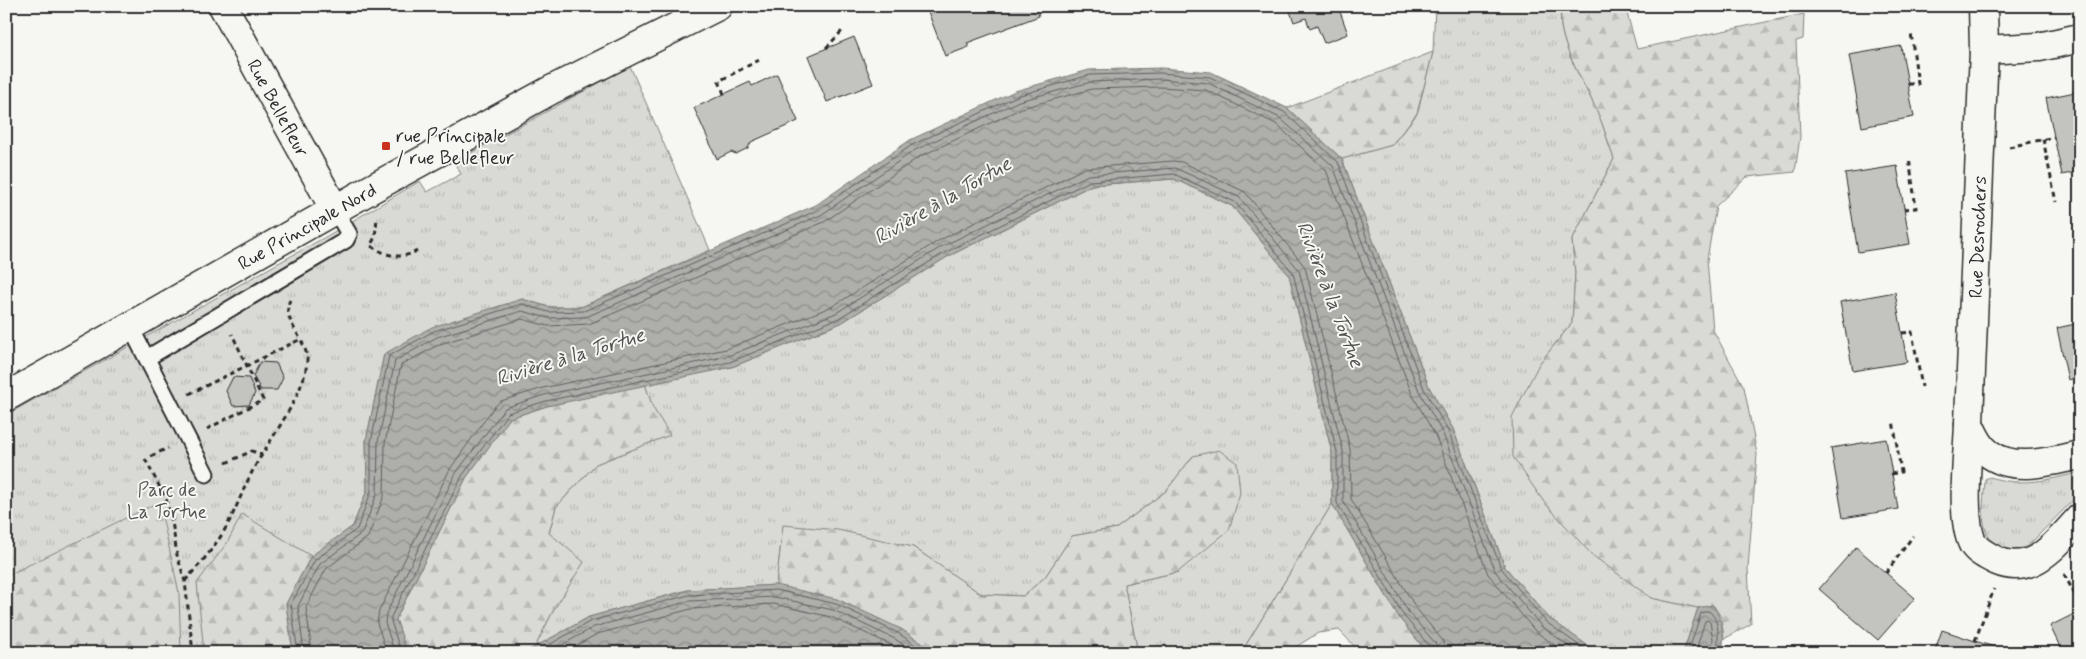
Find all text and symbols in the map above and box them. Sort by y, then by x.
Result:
street label: Rue Bellefleur [241,55,314,162]
place label: rue Principale / rue Bellefleur [396,124,514,171]
marker: rue Principale / rue Bellefleur [380,140,392,152]
water label: Rivière à la Tortue [869,150,1017,252]
street label: Rue Desrochers [1964,175,1993,299]
street label: Rue Principale Nord [234,178,381,276]
water label: Rivière à la Tortue [1289,218,1370,372]
water label: Rivière à la Tortue [493,322,649,393]
park label: Parc de La Tortue [127,478,207,525]

